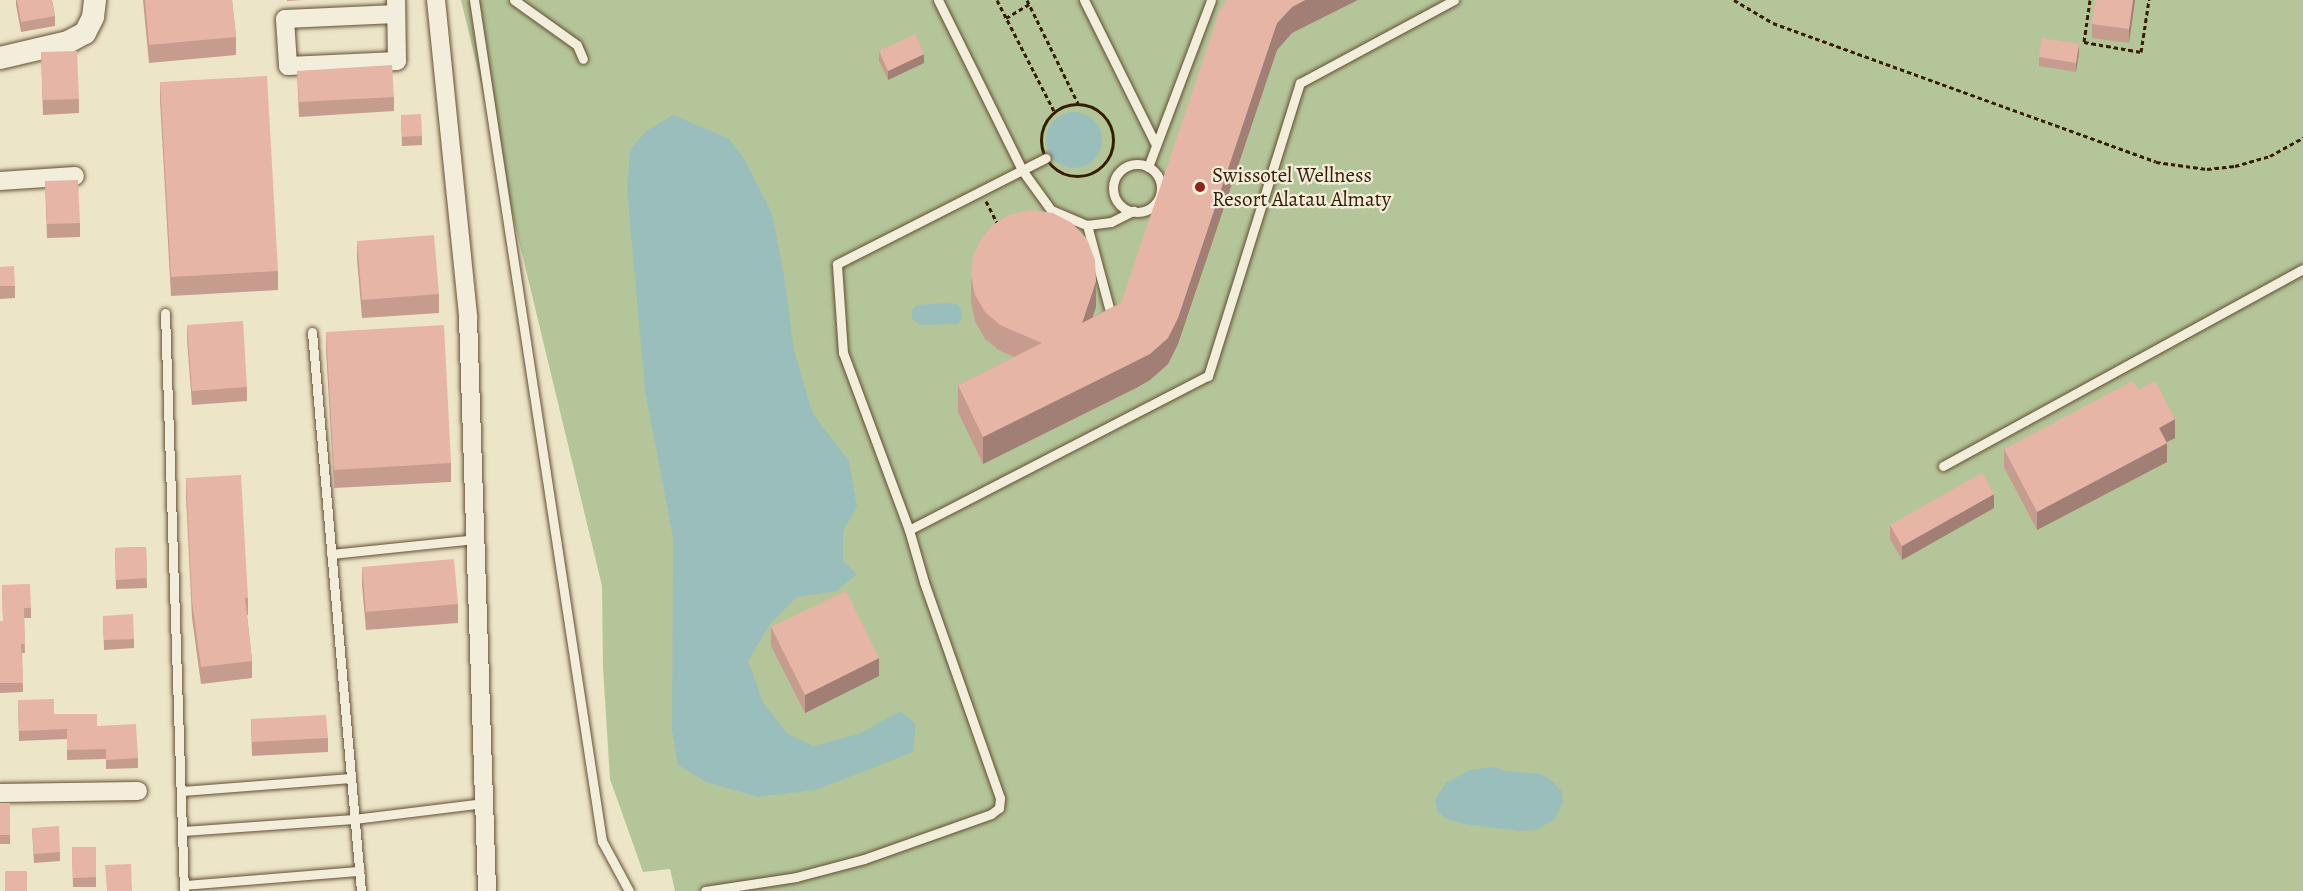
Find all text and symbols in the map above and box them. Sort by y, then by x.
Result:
place label: Swissotel Wellness Resort Alatau Almaty [1212,162,1391,212]
marker: Swissotel Wellness Resort Alatau Almaty [1193,180,1207,194]

